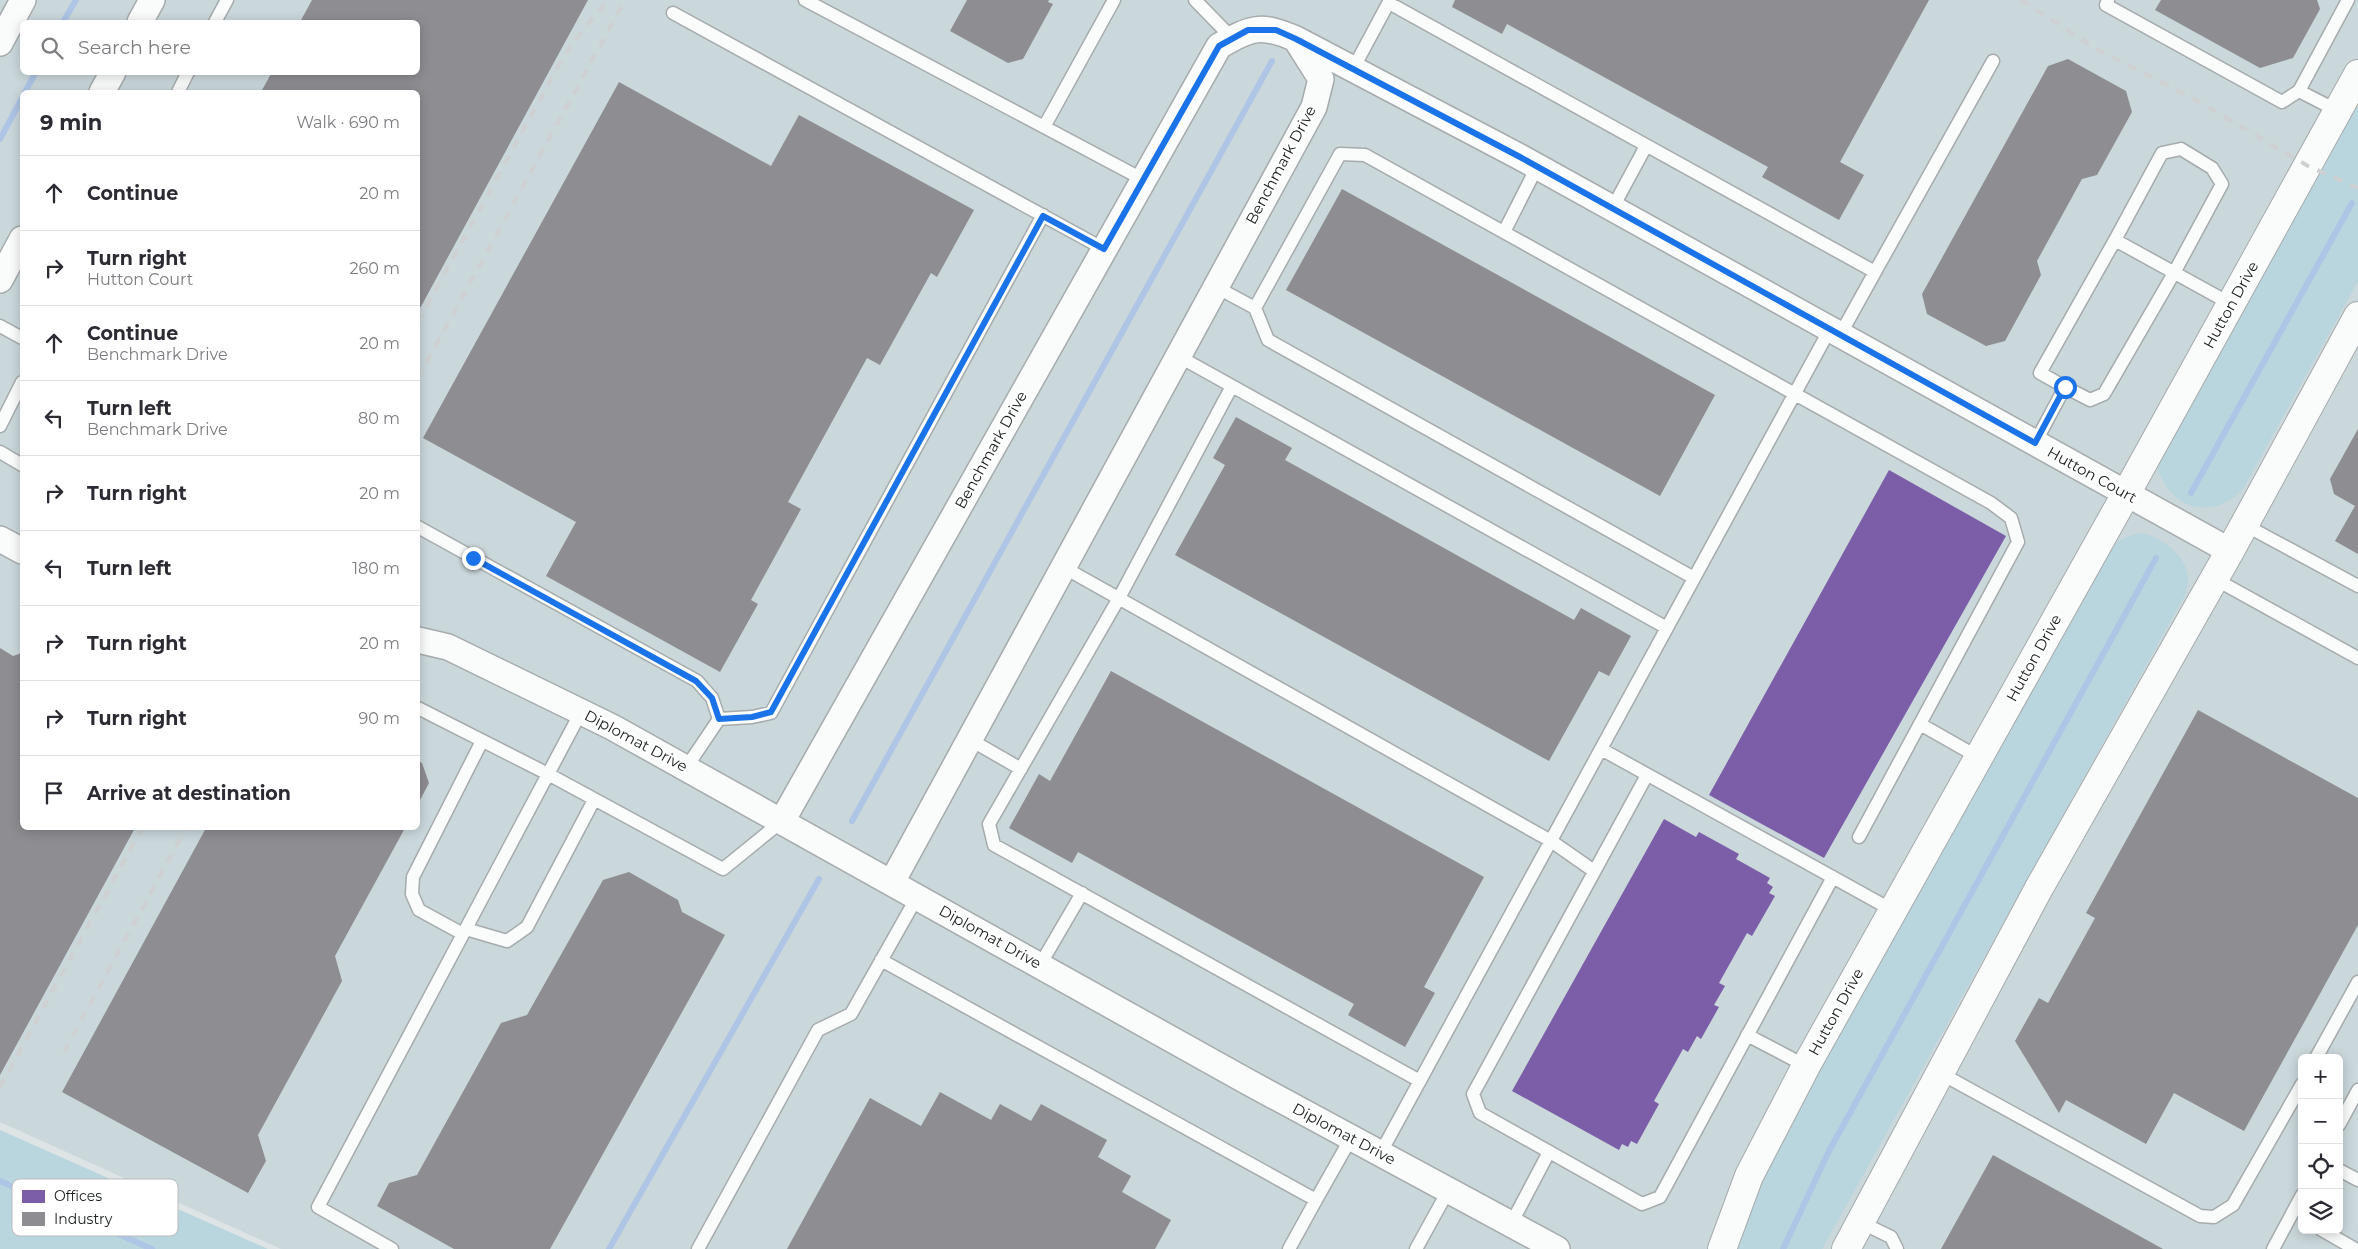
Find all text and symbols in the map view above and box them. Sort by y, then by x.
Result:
search box [20,20,420,75]
icon: search [38,34,66,62]
text: Search here [78,36,191,59]
street label: Benchmark Drive [1241,102,1320,227]
text: 9 min [40,110,102,135]
text: Walk · 690 m [296,113,400,132]
icon: ahead [40,179,68,207]
text: Continue [87,182,178,205]
text: 20 m [359,184,400,203]
text: Turn right [87,247,187,270]
icon: right [40,254,68,282]
street label: Hutton Drive [2199,258,2262,352]
text: 260 m [349,259,400,278]
text: Hutton Court [87,270,193,289]
text: Continue [87,322,178,345]
icon: ahead [40,329,68,357]
text: 20 m [359,334,400,353]
text: Benchmark Drive [87,345,228,364]
route start [2054,376,2077,399]
street label: Benchmark Drive [950,387,1031,512]
text: Turn left [87,397,172,420]
icon: left [40,404,68,432]
text: 80 m [358,409,400,428]
text: Benchmark Drive [87,420,228,439]
street label: Hutton Court [2044,442,2140,507]
icon: right [40,479,68,507]
text: Turn right [87,482,187,505]
text: 20 m [359,484,400,503]
route end [462,547,485,570]
icon: left [40,554,68,582]
text: Turn left [87,557,172,580]
text: 180 m [352,559,400,578]
street label: Hutton Drive [2002,611,2065,705]
icon: right [40,629,68,657]
text: Turn right [87,632,187,655]
text: 20 m [359,634,400,653]
icon: right [40,704,68,732]
street label: Diplomat Drive [581,705,691,776]
text: Turn right [87,707,187,730]
text: 90 m [358,709,400,728]
icon: arrive [40,779,68,807]
text: Arrive at destination [87,782,291,805]
street label: Diplomat Drive [936,901,1045,973]
street label: Hutton Drive [1804,965,1867,1059]
map controls [2298,1054,2343,1234]
button: + [2298,1054,2343,1099]
street label: Diplomat Drive [1289,1098,1399,1169]
button: − [2298,1099,2343,1144]
button: locate [2298,1144,2343,1189]
legend [12,1179,178,1236]
text: Offices [54,1187,102,1205]
button: layers [2298,1189,2343,1234]
text: Industry [54,1210,113,1228]

